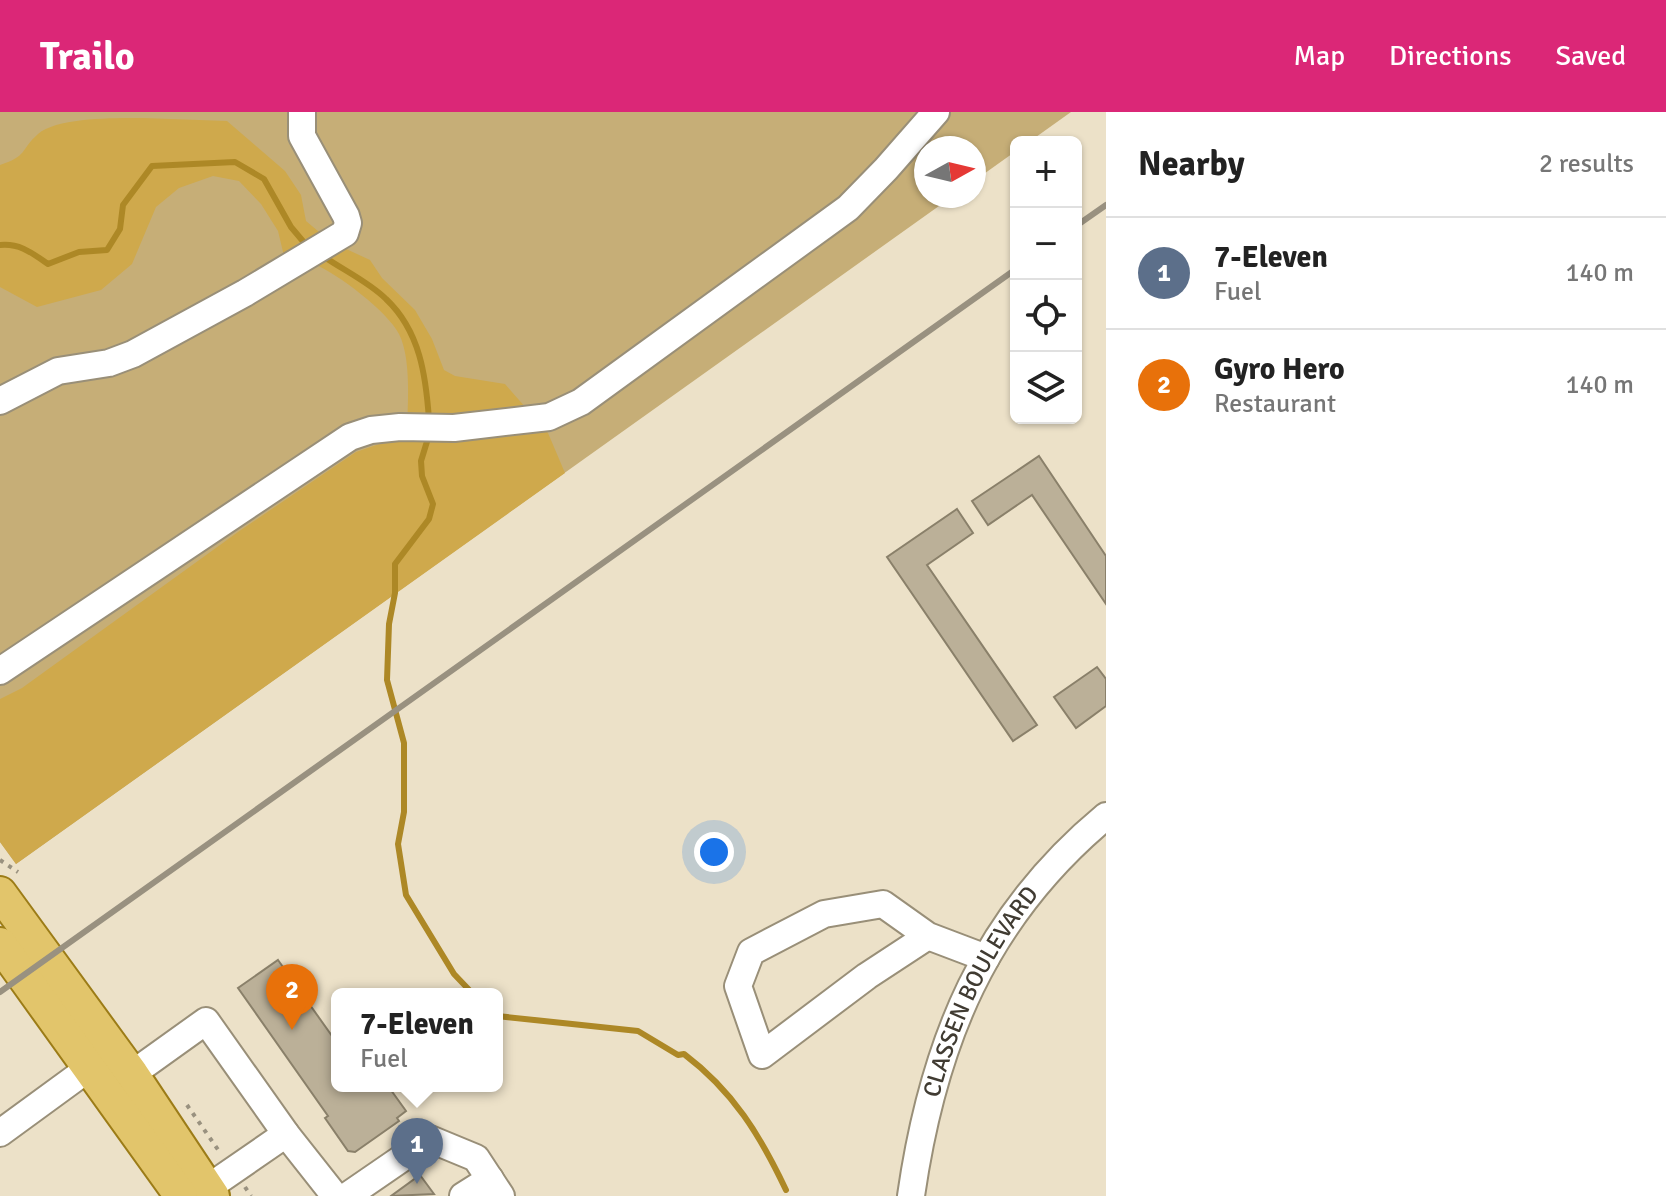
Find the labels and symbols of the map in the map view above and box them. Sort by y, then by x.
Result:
north arrow [914,136,986,208]
your location [694,832,734,872]
street label: CLASSEN BOULEVARD [916,880,1045,1100]
pin: 2 [266,964,318,1030]
pin: 1 [391,1118,443,1184]

